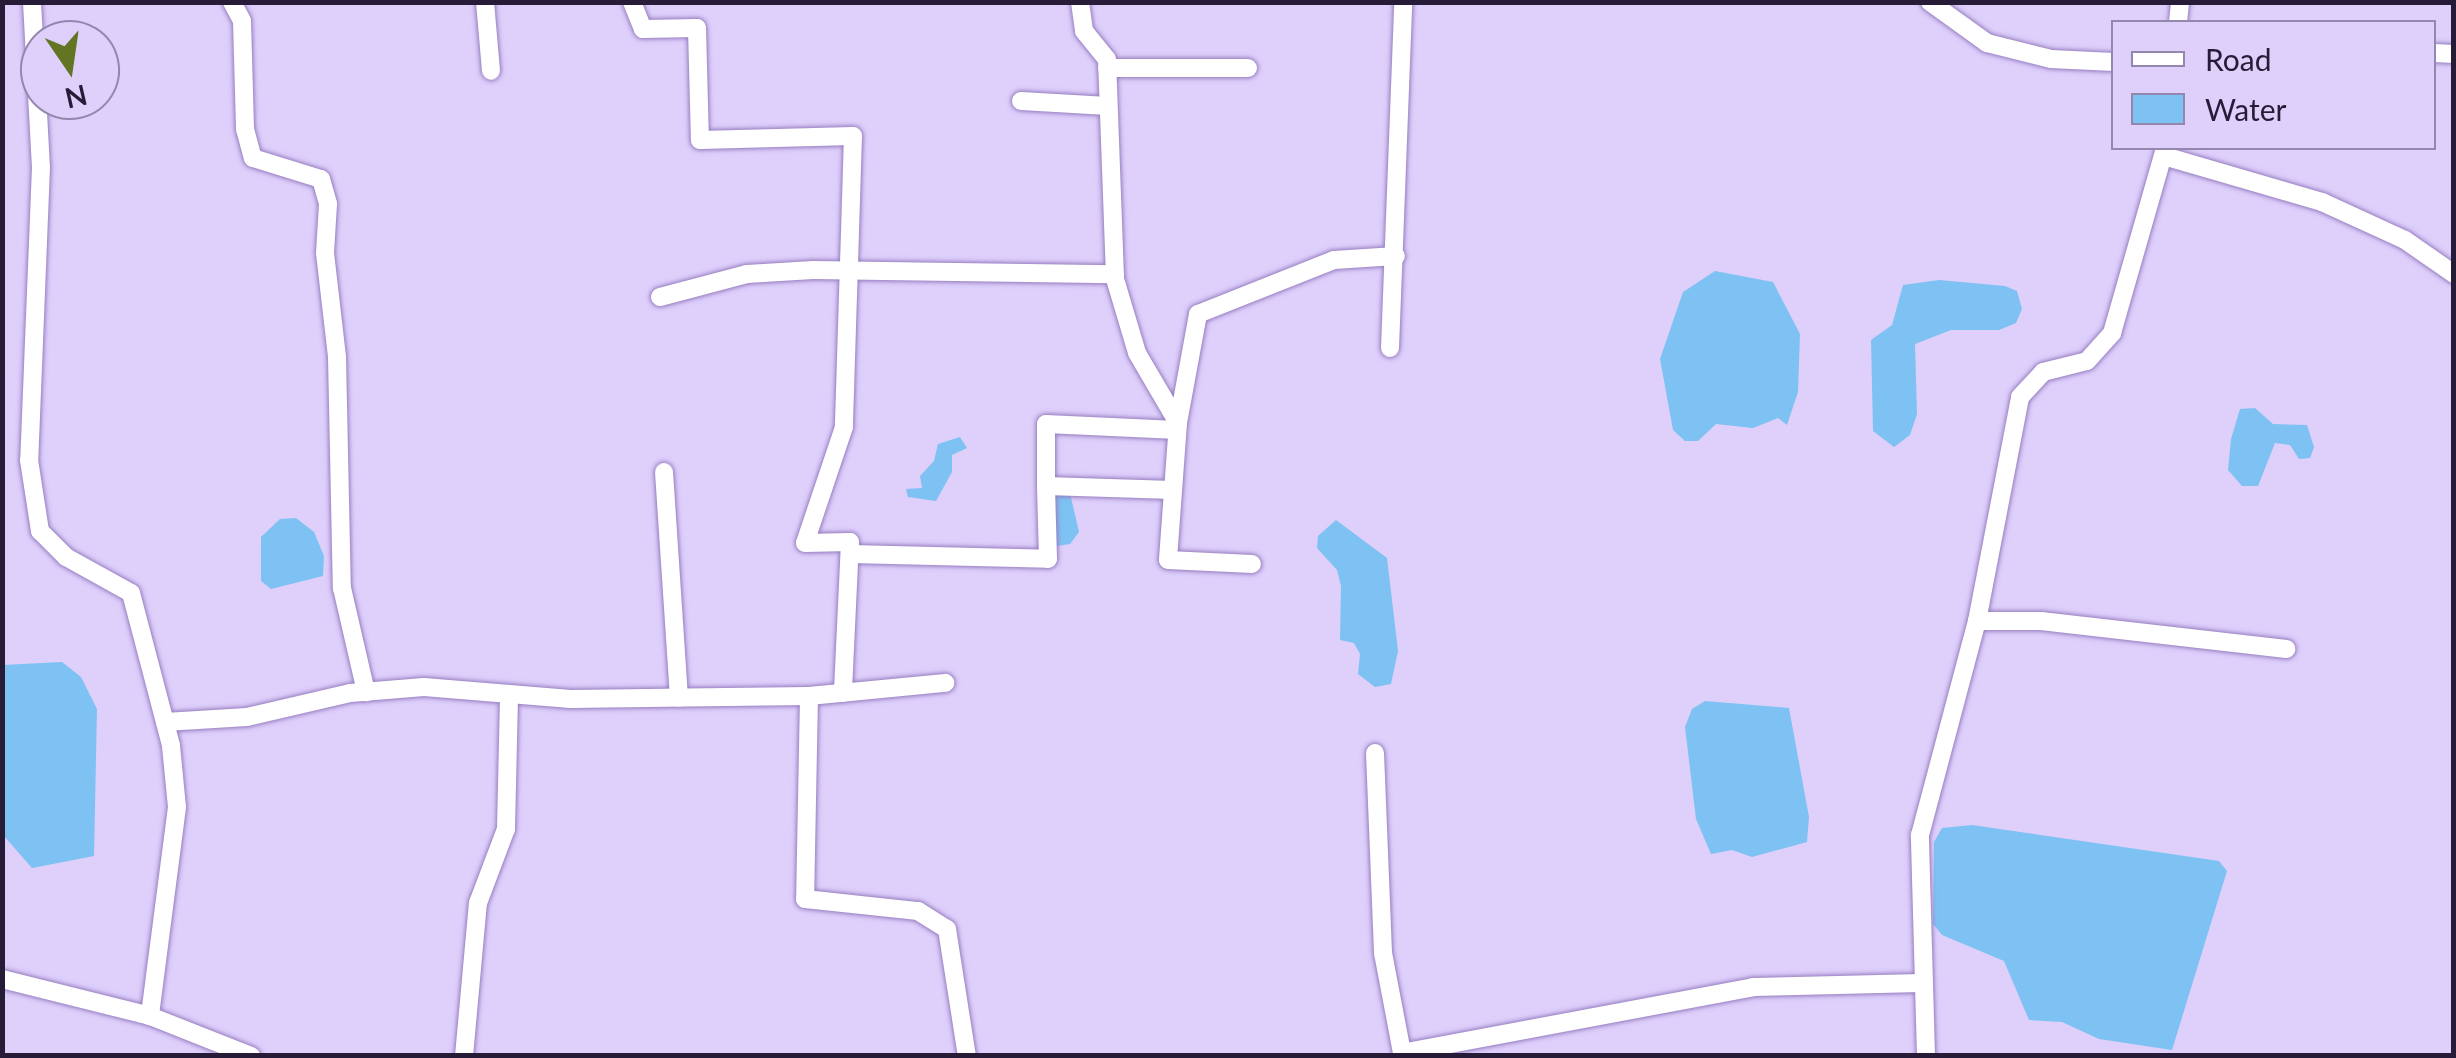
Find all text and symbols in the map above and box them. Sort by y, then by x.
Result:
north arrow [20,20,120,120]
legend [2111,20,2436,150]
text: Road [2205,41,2272,77]
text: N [62,78,91,116]
text: Water [2205,91,2287,127]

